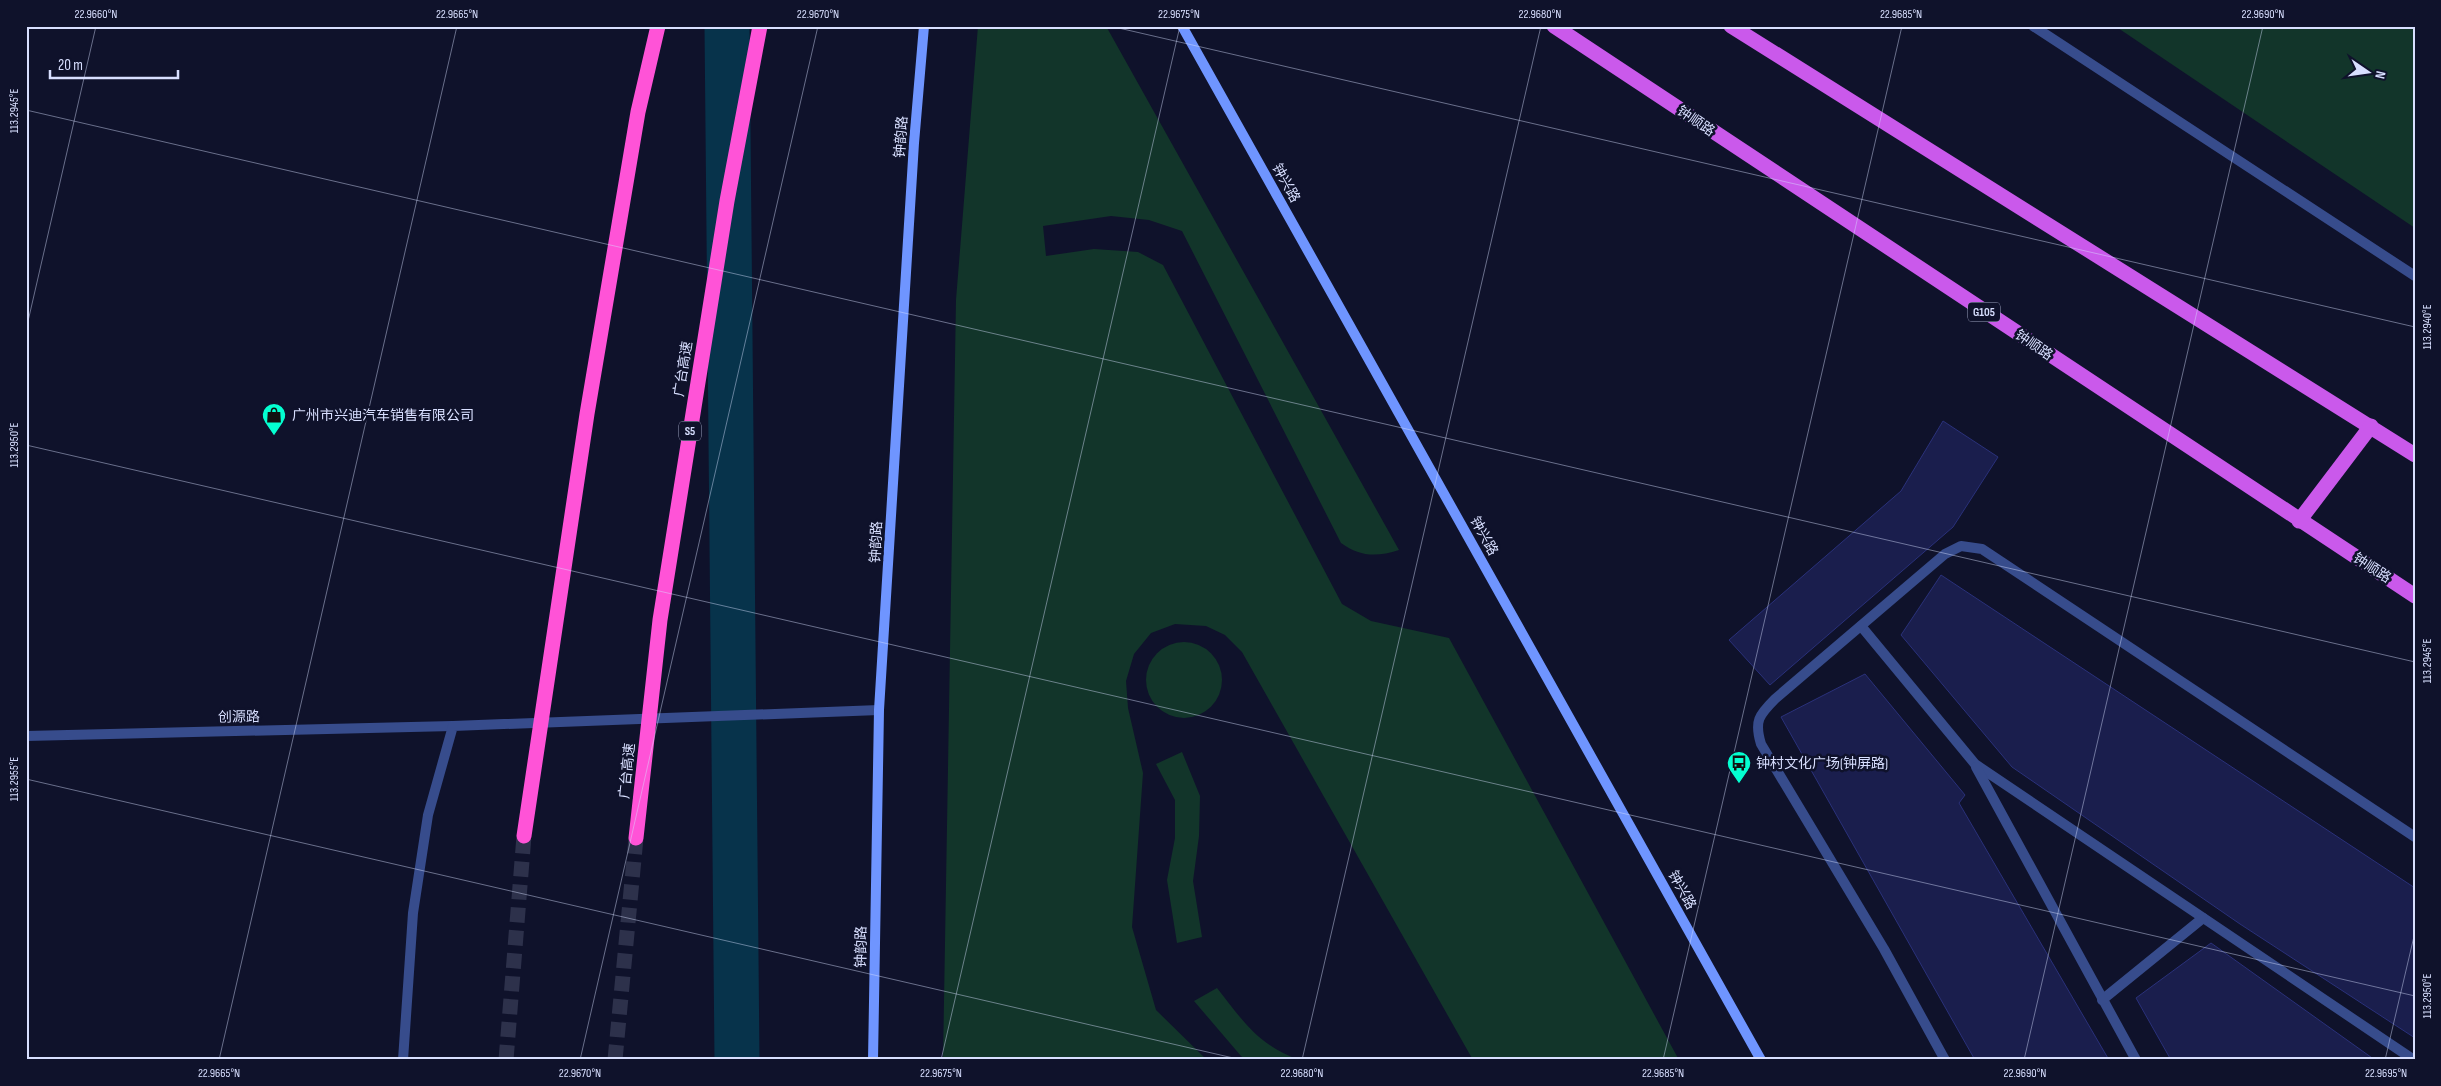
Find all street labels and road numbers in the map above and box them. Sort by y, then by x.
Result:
street label: 钟顺路 [1674,102,1718,140]
street label: 钟韵路 [891,115,911,159]
street label: 钟兴路 [1268,161,1304,205]
road number: G105 [1968,302,2000,322]
street label: 钟顺路 [2012,326,2056,364]
street label: 广台高速 [670,340,696,398]
road number: S5 [679,422,701,441]
street label: 钟兴路 [1466,514,1502,558]
street label: 钟韵路 [866,521,886,563]
street label: 钟顺路 [2350,549,2394,587]
street label: 创源路 [218,708,260,726]
street label: 广台高速 [616,742,638,800]
street label: 钟兴路 [1664,868,1700,912]
street label: 钟韵路 [852,926,870,968]

